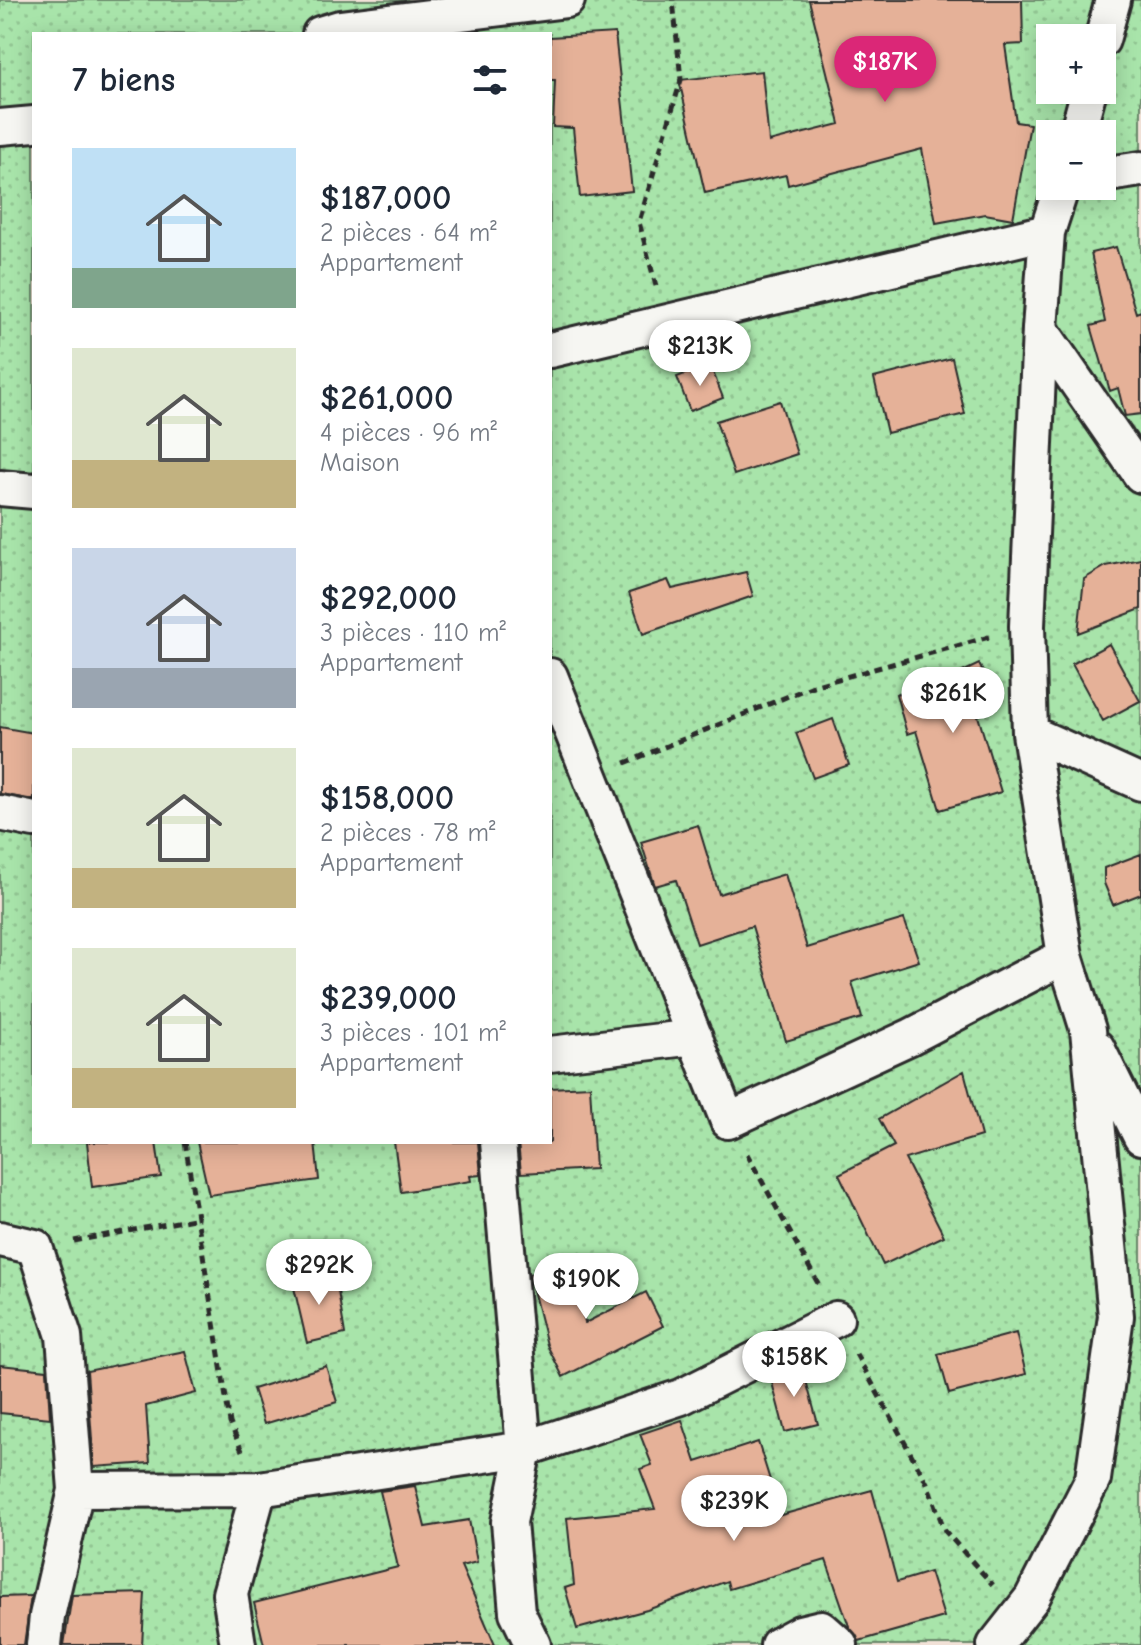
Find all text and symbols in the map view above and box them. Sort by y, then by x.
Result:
map controls [1036,24,1116,200]
button: + [1036,24,1116,104]
pin: $187K [829,36,941,104]
text: $187K [852,47,918,77]
icon: filters [468,58,512,102]
text: 7 biens [72,60,175,100]
button: − [1036,120,1116,200]
text: $187,000 [320,178,451,218]
icon: home [136,180,232,276]
text: 2 pièces · 64 m² [320,218,497,248]
text: Appartement [320,248,463,278]
pin: $213K [644,320,756,388]
text: $213K [667,331,733,361]
text: $261,000 [320,378,453,418]
icon: home [136,380,232,476]
text: 4 pièces · 96 m² [320,418,497,448]
text: Maison [320,448,400,478]
text: $292,000 [320,578,457,618]
icon: home [136,580,232,676]
text: 3 pièces · 110 m² [320,618,506,648]
text: Appartement [320,648,463,678]
pin: $261K [897,667,1009,735]
text: $261K [919,678,987,708]
text: $158,000 [320,778,454,818]
icon: home [136,780,232,876]
text: 2 pièces · 78 m² [320,818,496,848]
text: Appartement [320,848,463,878]
text: $239,000 [320,978,457,1018]
icon: home [136,980,232,1076]
text: 3 pièces · 101 m² [320,1018,506,1048]
text: Appartement [320,1048,463,1078]
pin: $292K [263,1239,375,1307]
text: $292K [284,1250,354,1280]
pin: $190K [530,1253,642,1321]
text: $190K [552,1264,620,1294]
pin: $158K [738,1331,850,1399]
text: $158K [760,1342,828,1372]
pin: $239K [678,1475,790,1543]
text: $239K [699,1486,769,1516]

